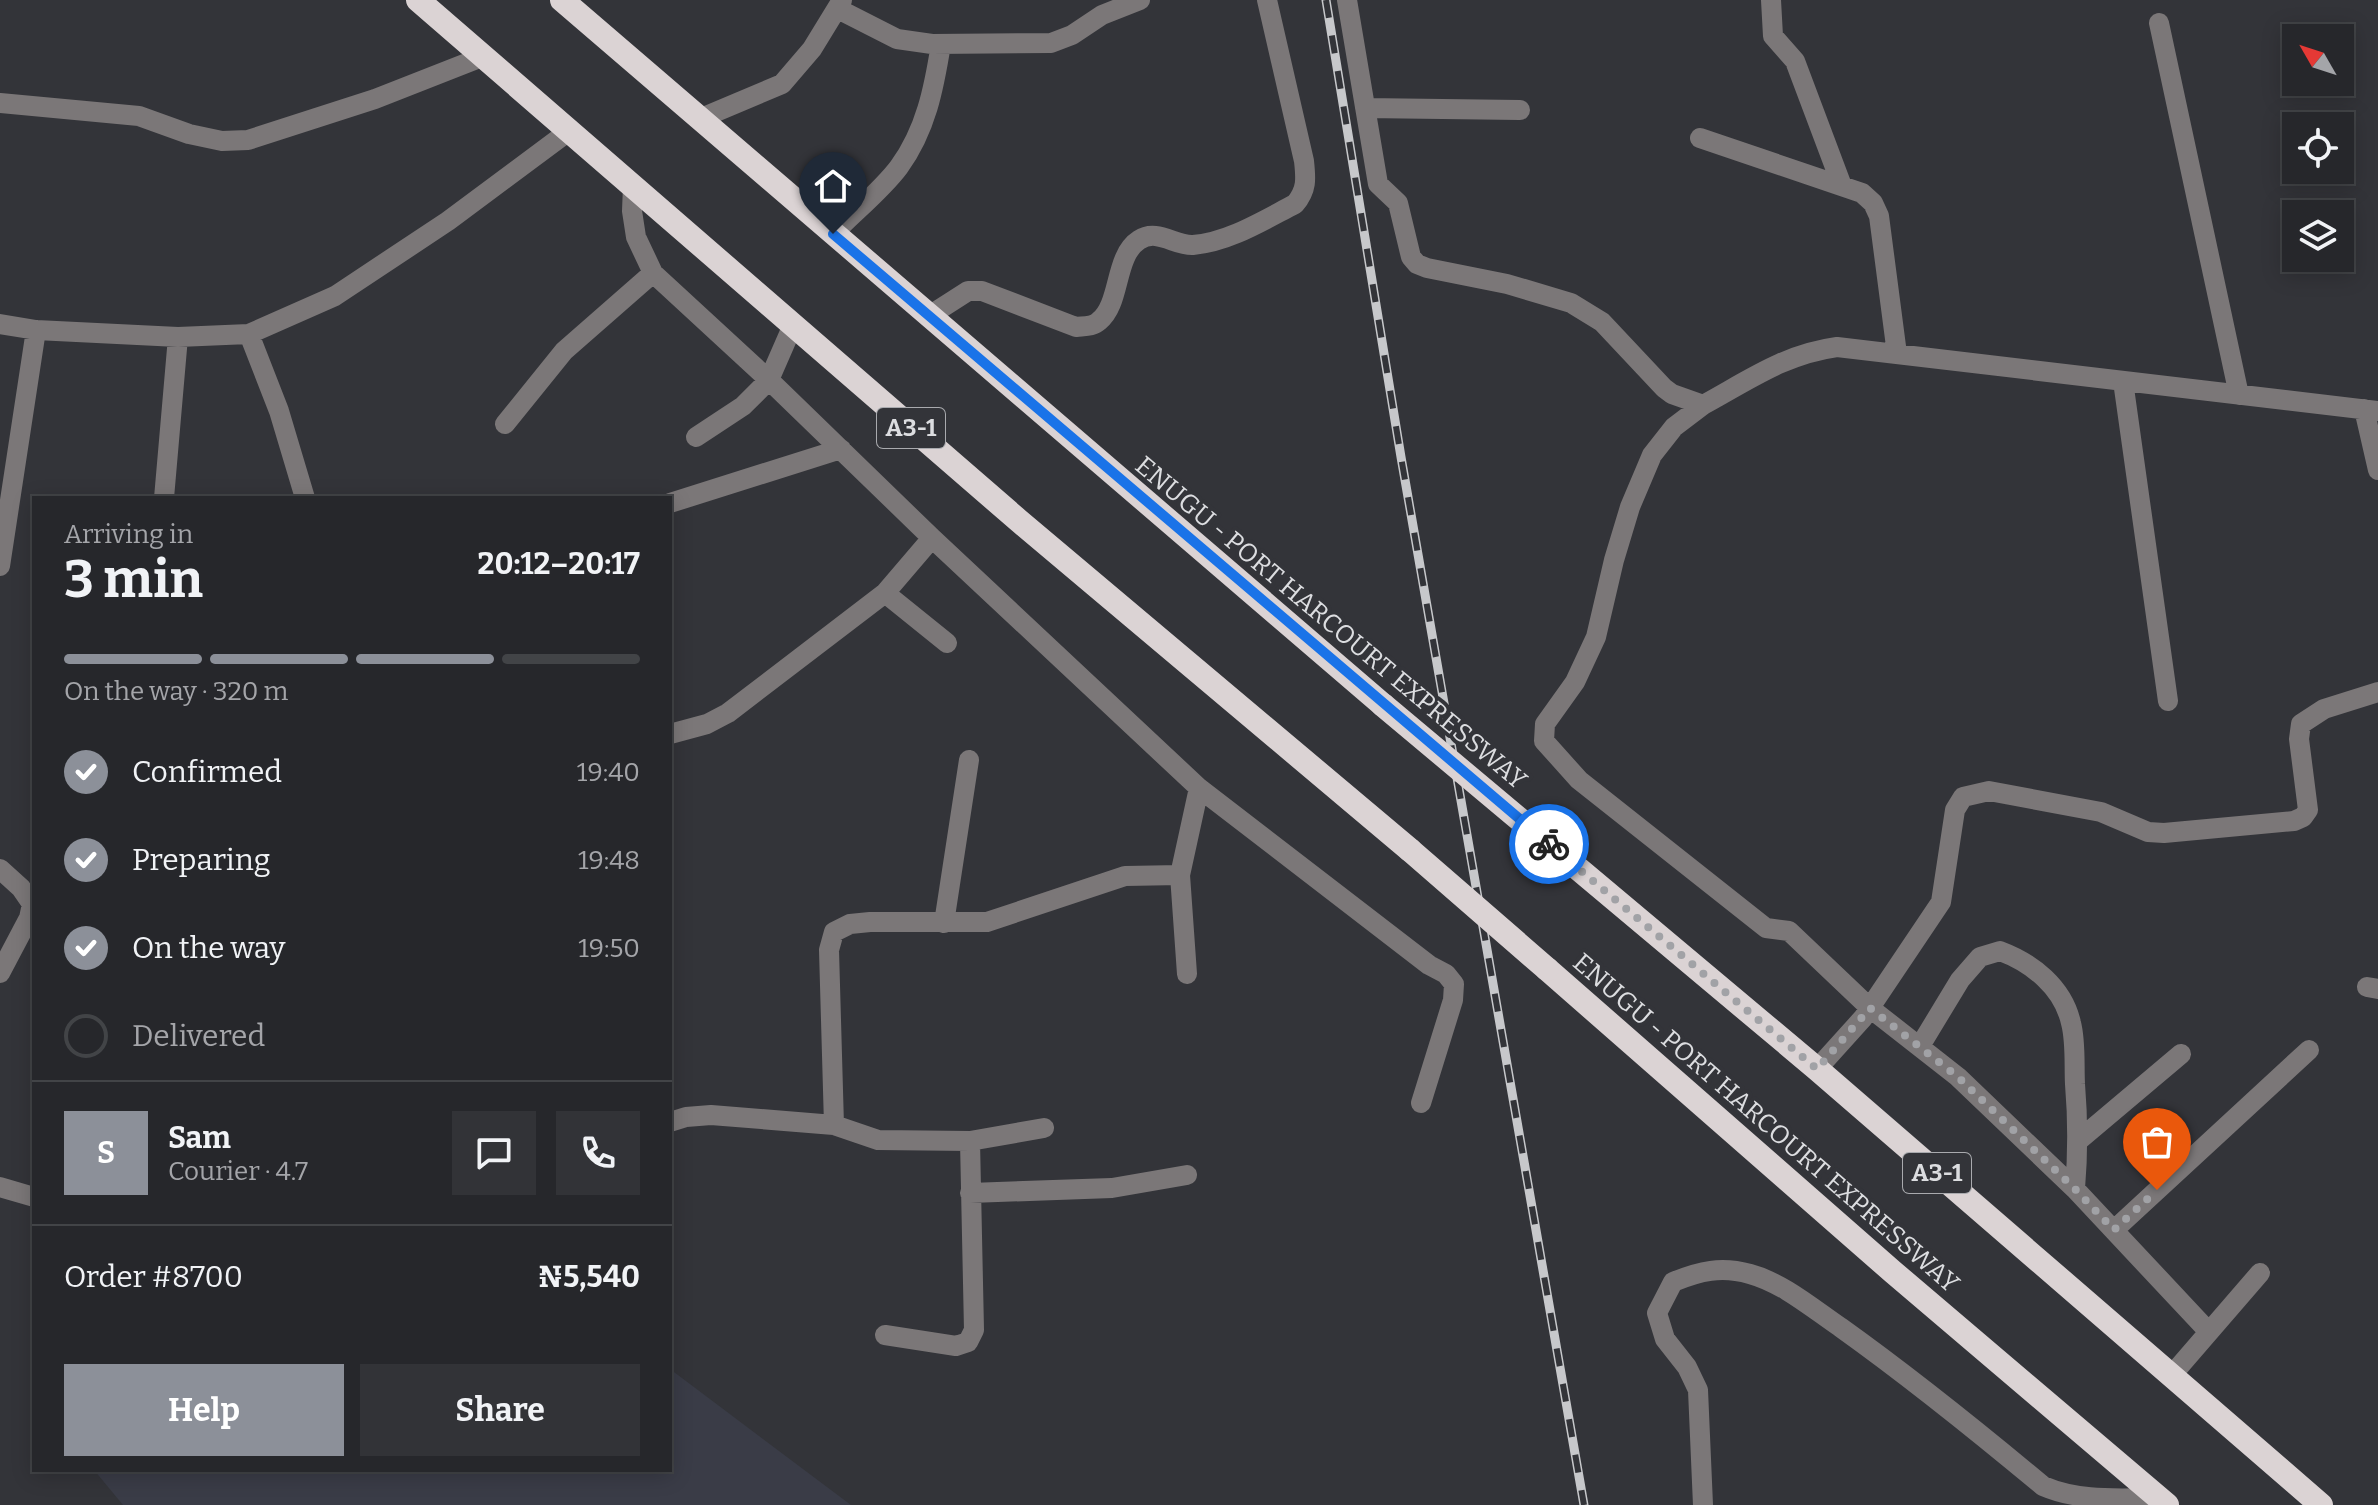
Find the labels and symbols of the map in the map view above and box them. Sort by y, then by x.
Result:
north arrow [2282,24,2354,96]
pin [799,152,867,234]
road number: A3-1 [877,408,945,448]
street label: ENUGU - PORT HARCOURT EXPRESSWAY [1129,450,1533,796]
courier [1509,804,1589,884]
street label: ENUGU - PORT HARCOURT EXPRESSWAY [1567,947,1966,1299]
pin [2123,1108,2191,1190]
road number: A3-1 [1903,1153,1971,1193]

